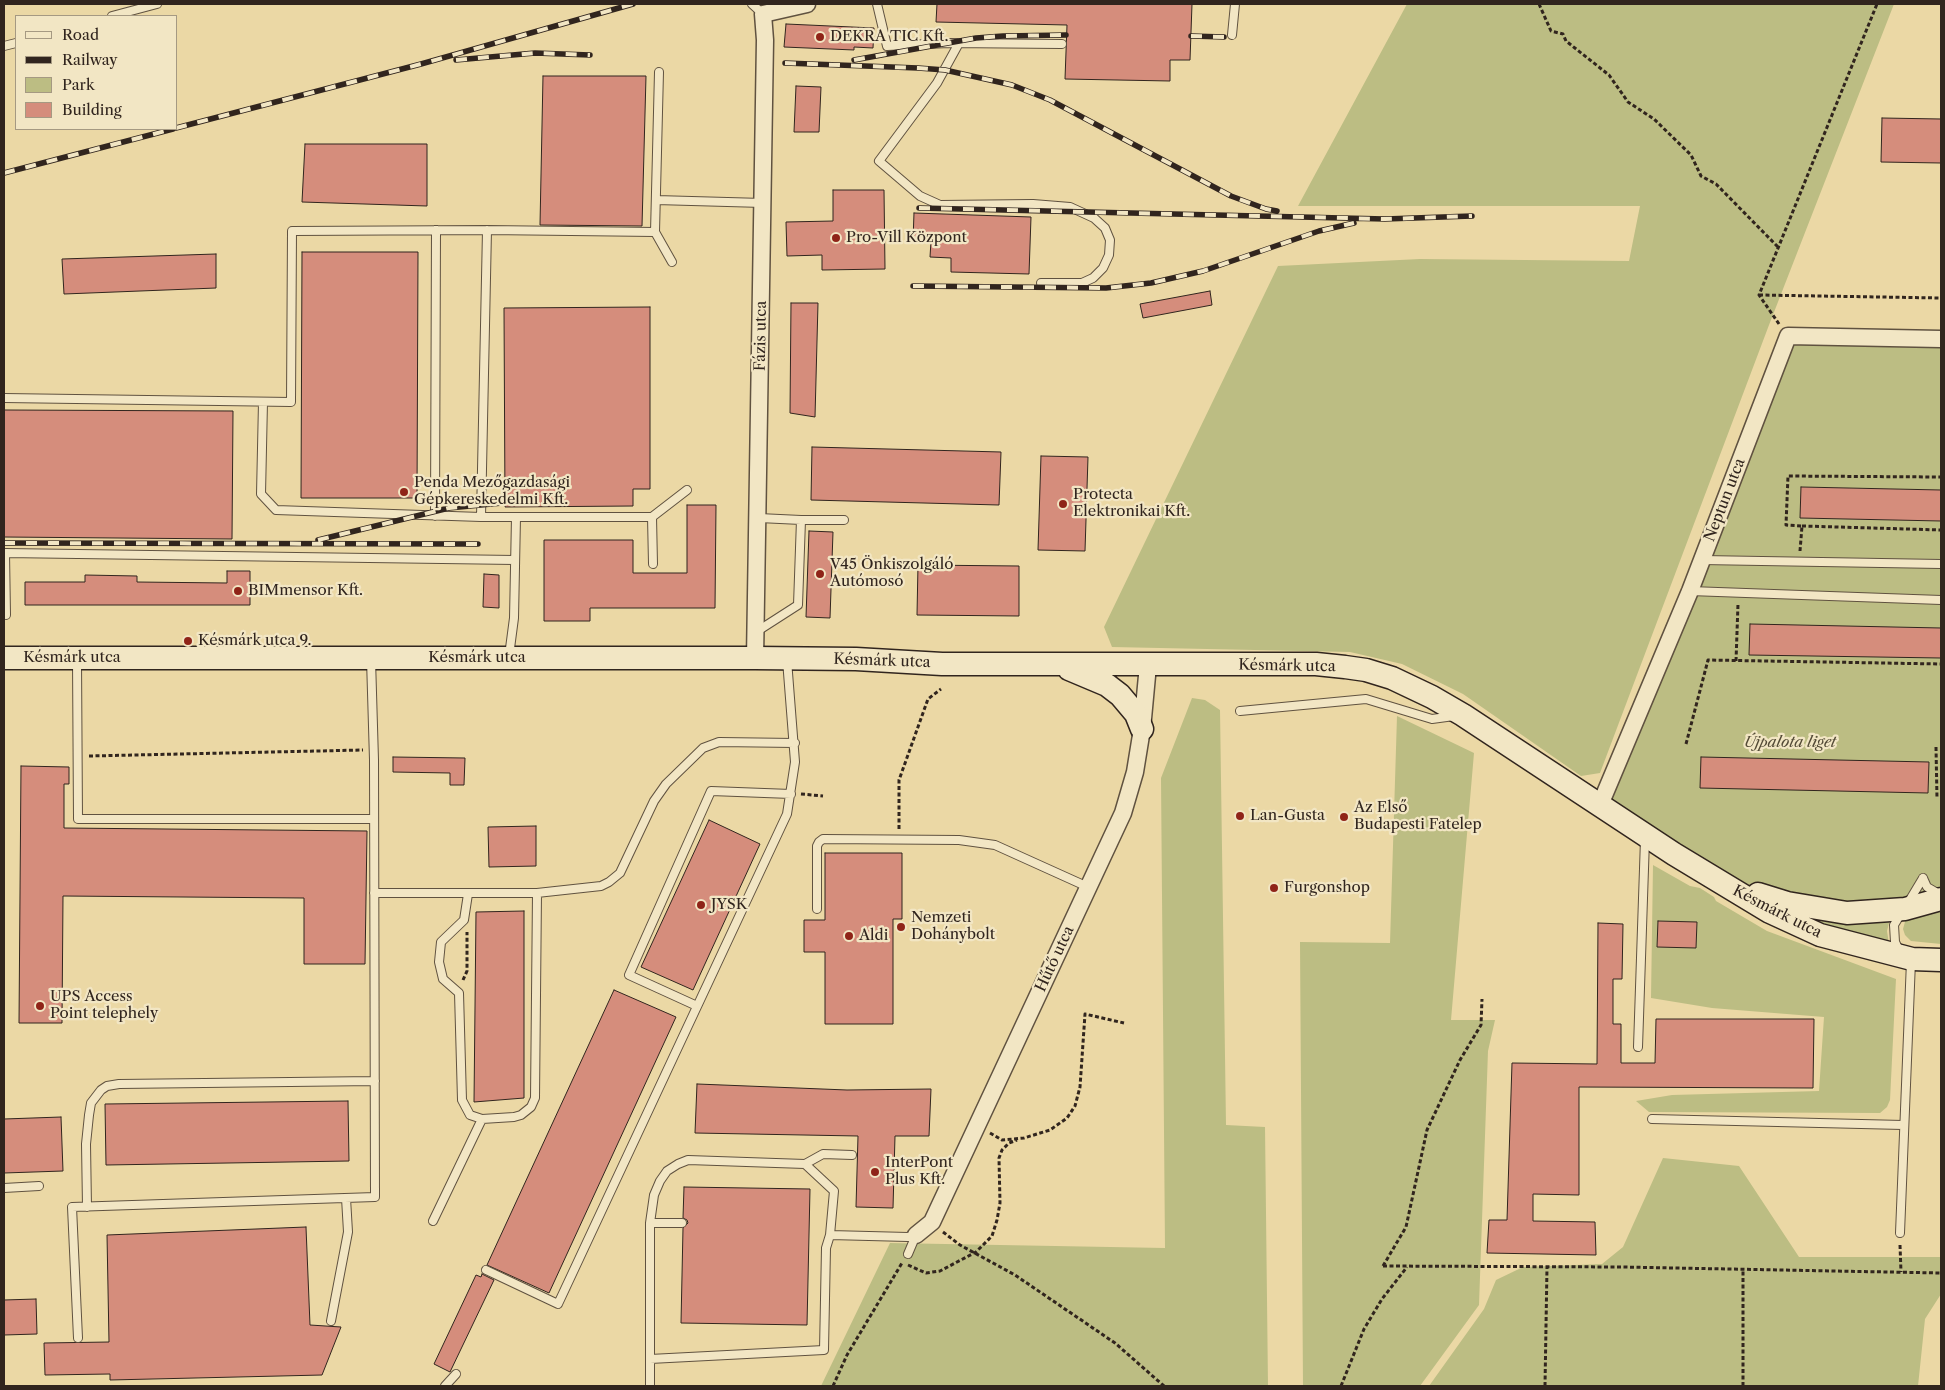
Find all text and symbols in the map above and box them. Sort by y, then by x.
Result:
legend [15,15,178,130]
text: Road [62,25,99,44]
place label: DEKRA TIC Kft. [830,28,948,46]
marker: DEKRA TIC Kft. [814,31,826,43]
text: Railway [62,50,118,69]
text: Park [62,75,95,94]
text: Building [62,100,122,119]
place label: Pro-Vill Központ [846,229,967,247]
marker: Pro-Vill Központ [830,232,842,244]
street label: Fázis utca [751,301,771,371]
street label: Neptun utca [1701,456,1749,544]
place label: Penda Mezőgazdasági Gépkereskedelmi Kft. [414,474,570,509]
marker: Penda Mezőgazdasági Gépkereskedelmi Kft. [398,486,410,498]
place label: Protecta Elektronikai Kft. [1073,486,1190,521]
marker: Protecta Elektronikai Kft. [1057,498,1069,510]
place label: V45 Önkiszolgáló Autómosó [830,556,953,591]
marker: V45 Önkiszolgáló Autómosó [814,568,826,580]
place label: BIMmensor Kft. [248,582,363,600]
marker: BIMmensor Kft. [232,585,244,597]
place label: Késmárk utca 9. [198,632,311,650]
marker: Késmárk utca 9. [182,635,194,647]
street label: Késmárk utca [23,649,121,667]
street label: Késmárk utca [428,649,526,667]
street label: Késmárk utca [833,650,931,672]
street label: Késmárk utca [1238,656,1336,676]
park label: Újpalota liget [1744,734,1836,752]
place label: Az Első Budapesti Fatelep [1354,799,1482,834]
place label: Lan-Gusta [1250,807,1325,825]
marker: Lan-Gusta [1234,810,1246,822]
marker: Az Első Budapesti Fatelep [1338,811,1350,823]
place label: Furgonshop [1284,879,1370,897]
marker: Furgonshop [1268,882,1280,894]
street label: Késmárk utca [1730,882,1824,942]
place label: JYSK [711,896,747,914]
marker: JYSK [695,899,707,911]
place label: Nemzeti Dohánybolt [911,909,995,944]
marker: Nemzeti Dohánybolt [895,921,907,933]
street label: Hűtő utca [1032,923,1078,995]
place label: Aldi [859,927,888,945]
marker: Aldi [843,930,855,942]
place label: UPS Access Point telephely [50,988,158,1023]
marker: UPS Access Point telephely [34,1000,46,1012]
place label: InterPont Plus Kft. [885,1154,953,1189]
marker: InterPont Plus Kft. [869,1166,881,1178]

